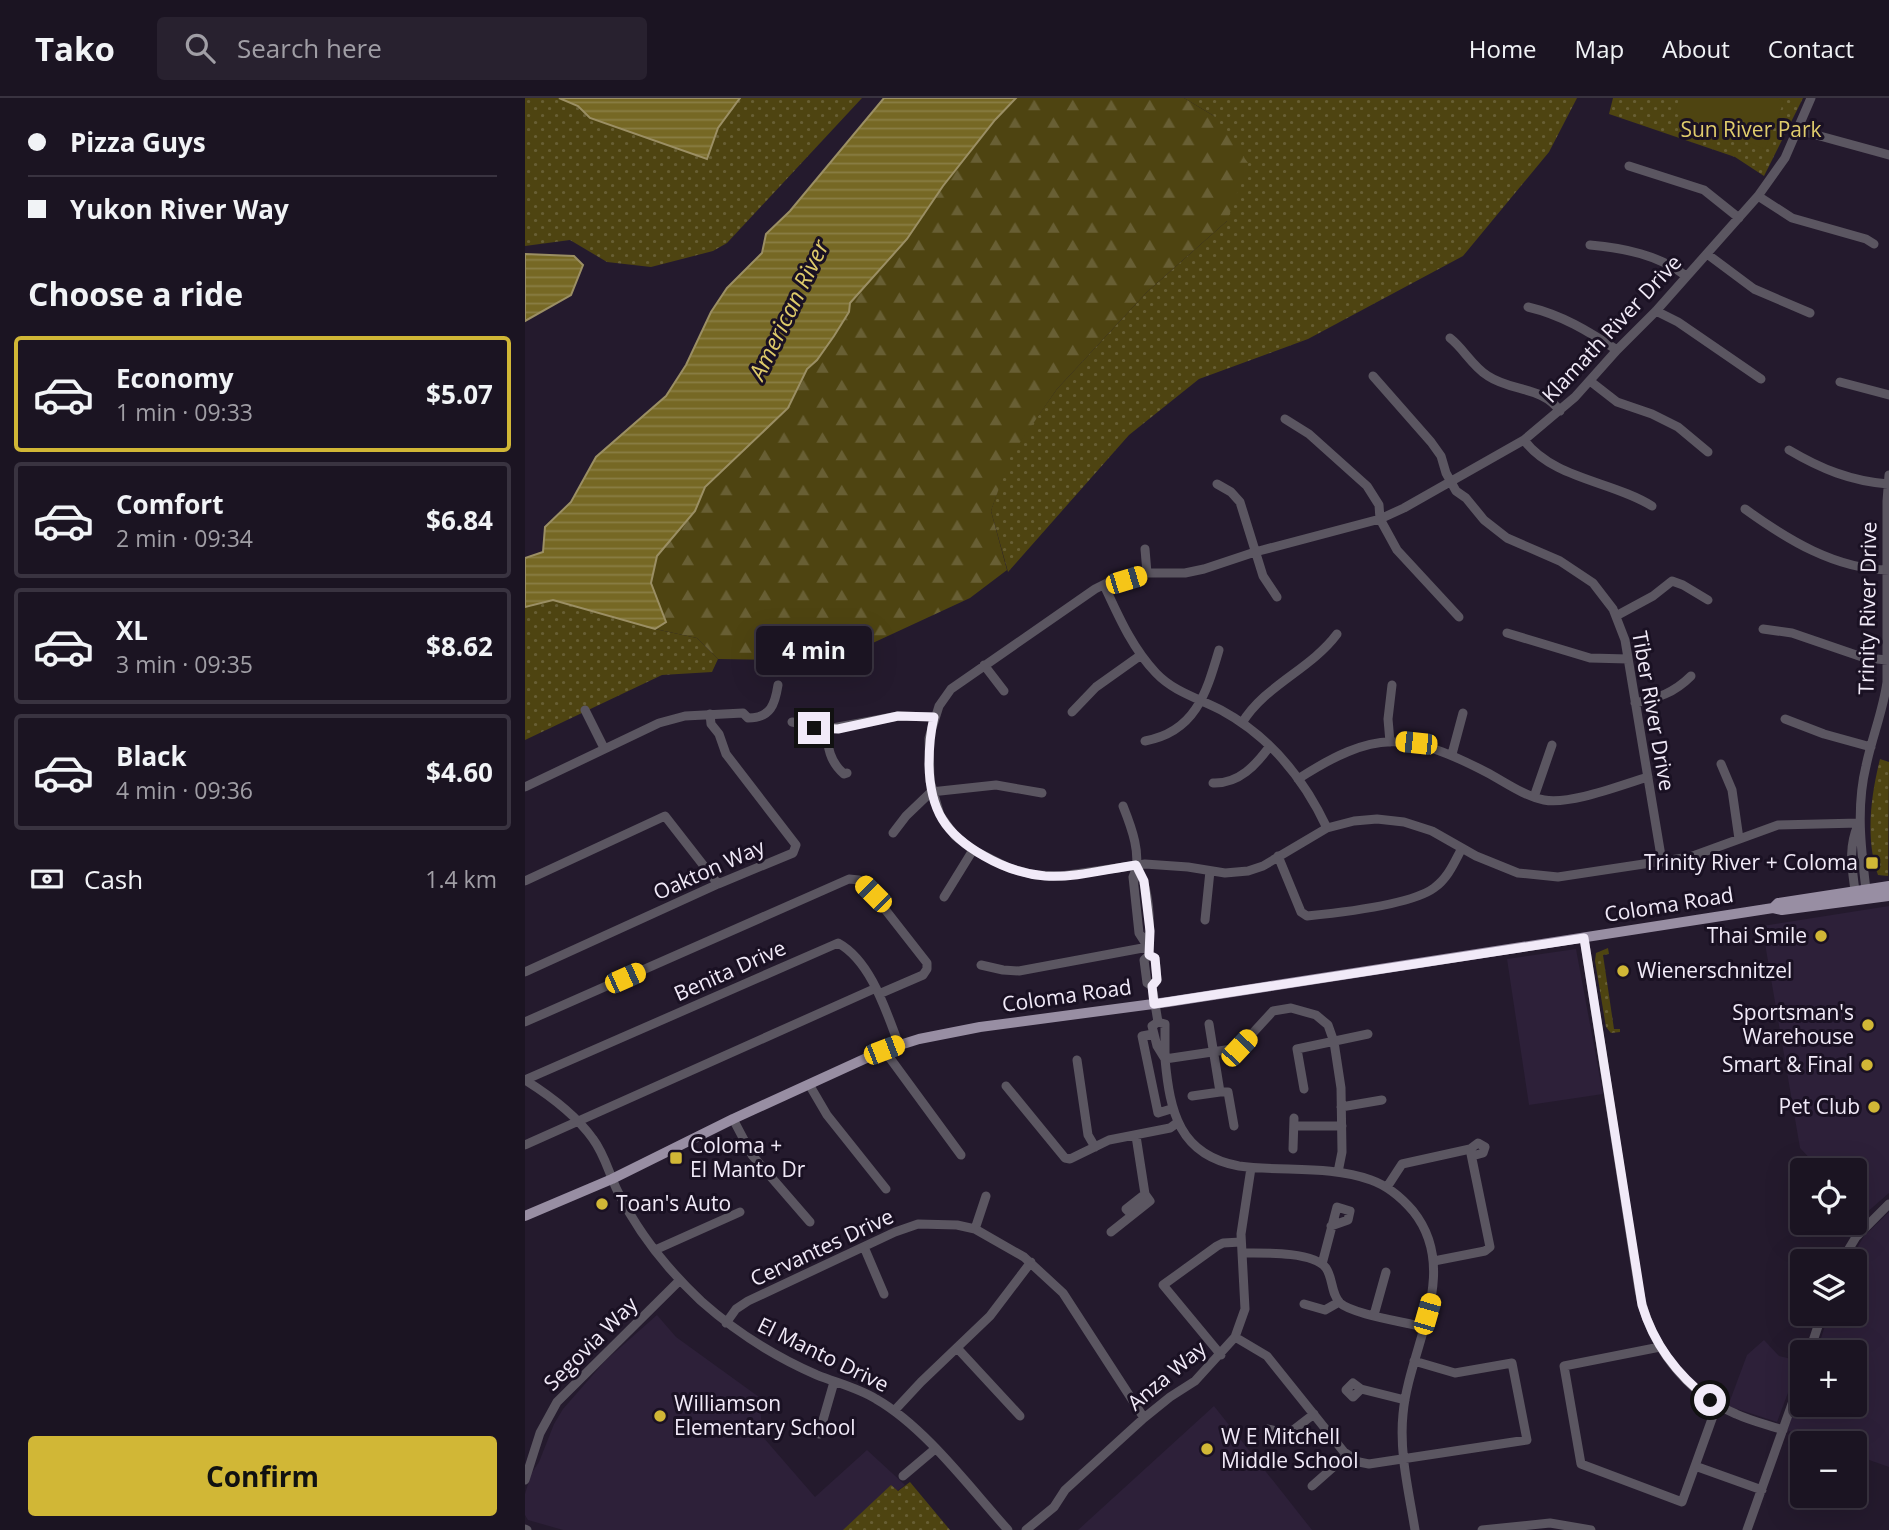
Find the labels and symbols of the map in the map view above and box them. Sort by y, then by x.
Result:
park label: Sun River Park [1680,115,1822,143]
water label: American River [740,233,836,387]
street label: Klamath River Drive [1535,248,1687,408]
street label: Trinity River Drive [1851,521,1883,695]
car [1103,564,1150,596]
callout: 4 min [756,626,872,676]
street label: Tiber River Drive [1626,629,1682,793]
route end [798,712,830,744]
car [1395,730,1438,756]
street label: Oakton Way [649,832,769,906]
place label: Trinity River + Coloma [1644,848,1858,876]
marker: Trinity River + Coloma [1864,855,1880,871]
car [851,872,896,916]
street label: Coloma Road [1602,880,1735,928]
place label: Thai Smile [1707,921,1807,949]
marker: Thai Smile [1813,928,1829,944]
street label: Benita Drive [669,933,790,1007]
place label: Wienerschnitzel [1637,956,1792,984]
car [602,960,649,996]
marker: Wienerschnitzel [1615,963,1631,979]
street label: Coloma Road [1000,972,1133,1018]
place label: Sportsman's Warehouse [1732,998,1854,1050]
marker: Sportsman's Warehouse [1860,1017,1876,1033]
car [1217,1025,1262,1071]
car [861,1033,908,1067]
place label: Smart & Final [1722,1050,1853,1078]
marker: Smart & Final [1859,1057,1875,1073]
place label: Pet Club [1778,1092,1860,1120]
marker: Pet Club [1866,1099,1882,1115]
place label: Coloma + El Manto Dr [690,1131,806,1183]
marker: Coloma + El Manto Dr [668,1150,684,1166]
place label: Toan's Auto [616,1189,731,1217]
marker: Toan's Auto [594,1196,610,1212]
street label: Cervantes Drive [746,1202,898,1292]
street label: Segovia Way [537,1290,644,1396]
car [1412,1291,1443,1337]
street label: El Manto Drive [753,1310,894,1398]
street label: Anza Way [1121,1334,1212,1416]
route start [1694,1384,1726,1416]
place label: Williamson Elementary School [674,1389,856,1441]
marker: Williamson Elementary School [652,1408,668,1424]
place label: W E Mitchell Middle School [1221,1422,1358,1474]
marker: W E Mitchell Middle School [1199,1441,1215,1457]

